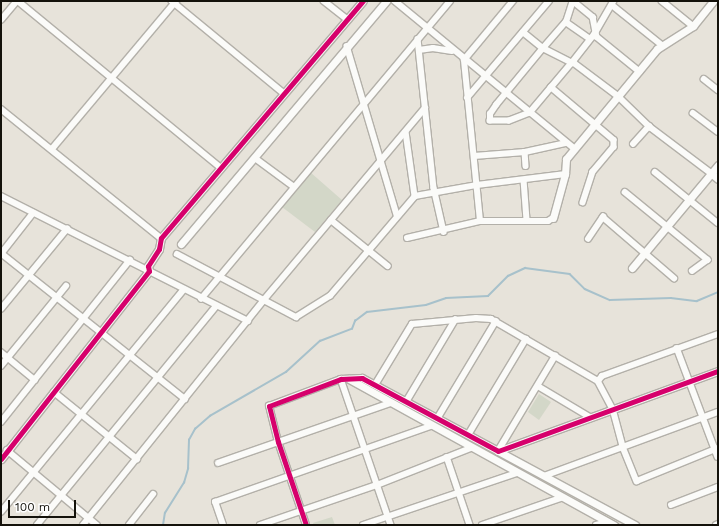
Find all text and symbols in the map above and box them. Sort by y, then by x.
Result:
scale bar [10,492,78,518]
text: 100 m [15,500,50,514]

